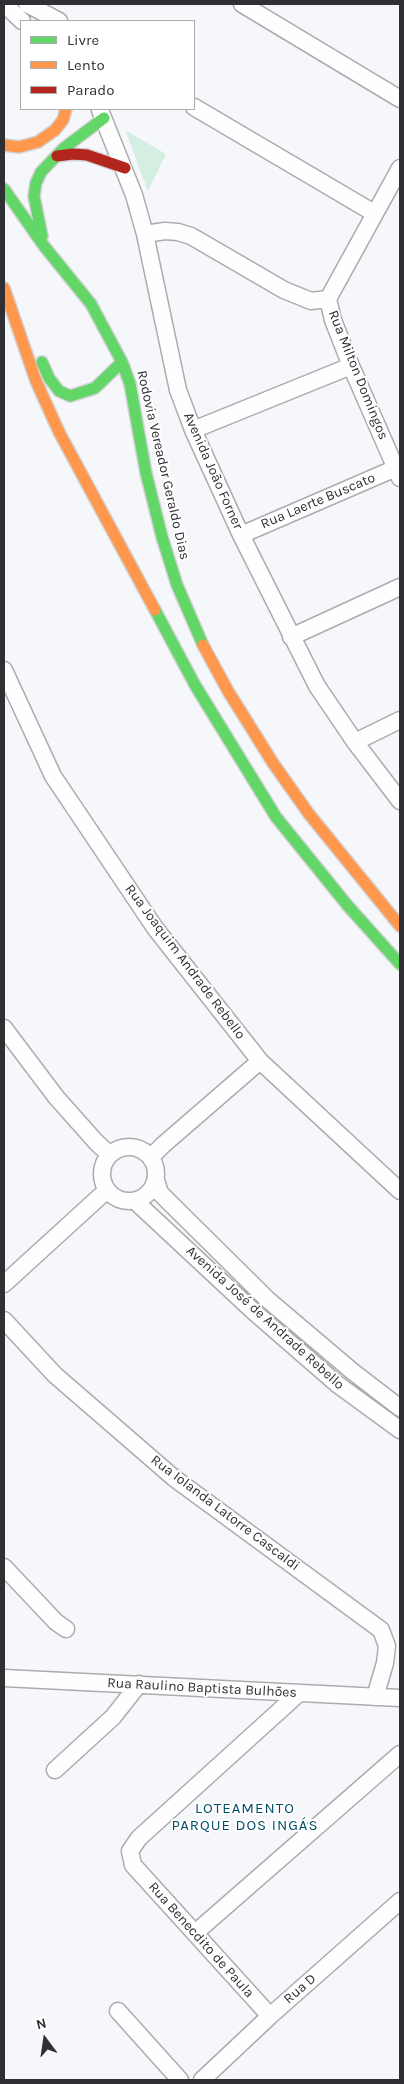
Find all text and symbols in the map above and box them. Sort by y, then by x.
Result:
legend [20,20,195,110]
text: Livre [67,31,99,49]
text: Lento [67,56,105,74]
text: Parado [67,81,114,99]
street label: Rua Milton Domingos [324,308,392,442]
street label: Rodovia Vereador Geraldo Dias [133,369,193,561]
street label: Avenida João Forner [180,410,246,532]
street label: Rua Laerte Buscato [258,469,378,533]
street label: Rua Joaquim Andrade Rebello [121,881,249,1043]
street label: Avenida José de Andrade Rebello [182,1243,348,1393]
street label: Rua Iolanda Latorre Cascaldi [147,1452,303,1574]
street label: Rua Raulino Baptista Bulhões [107,1675,297,1701]
district label: LOTEAMENTO PARQUE DOS INGÁS [169,1800,321,1835]
street label: Rua Benecdito de Paula [145,1879,257,2001]
street label: Rua D [280,1970,320,2008]
north arrow [20,2014,70,2064]
text: N [34,2014,48,2033]

